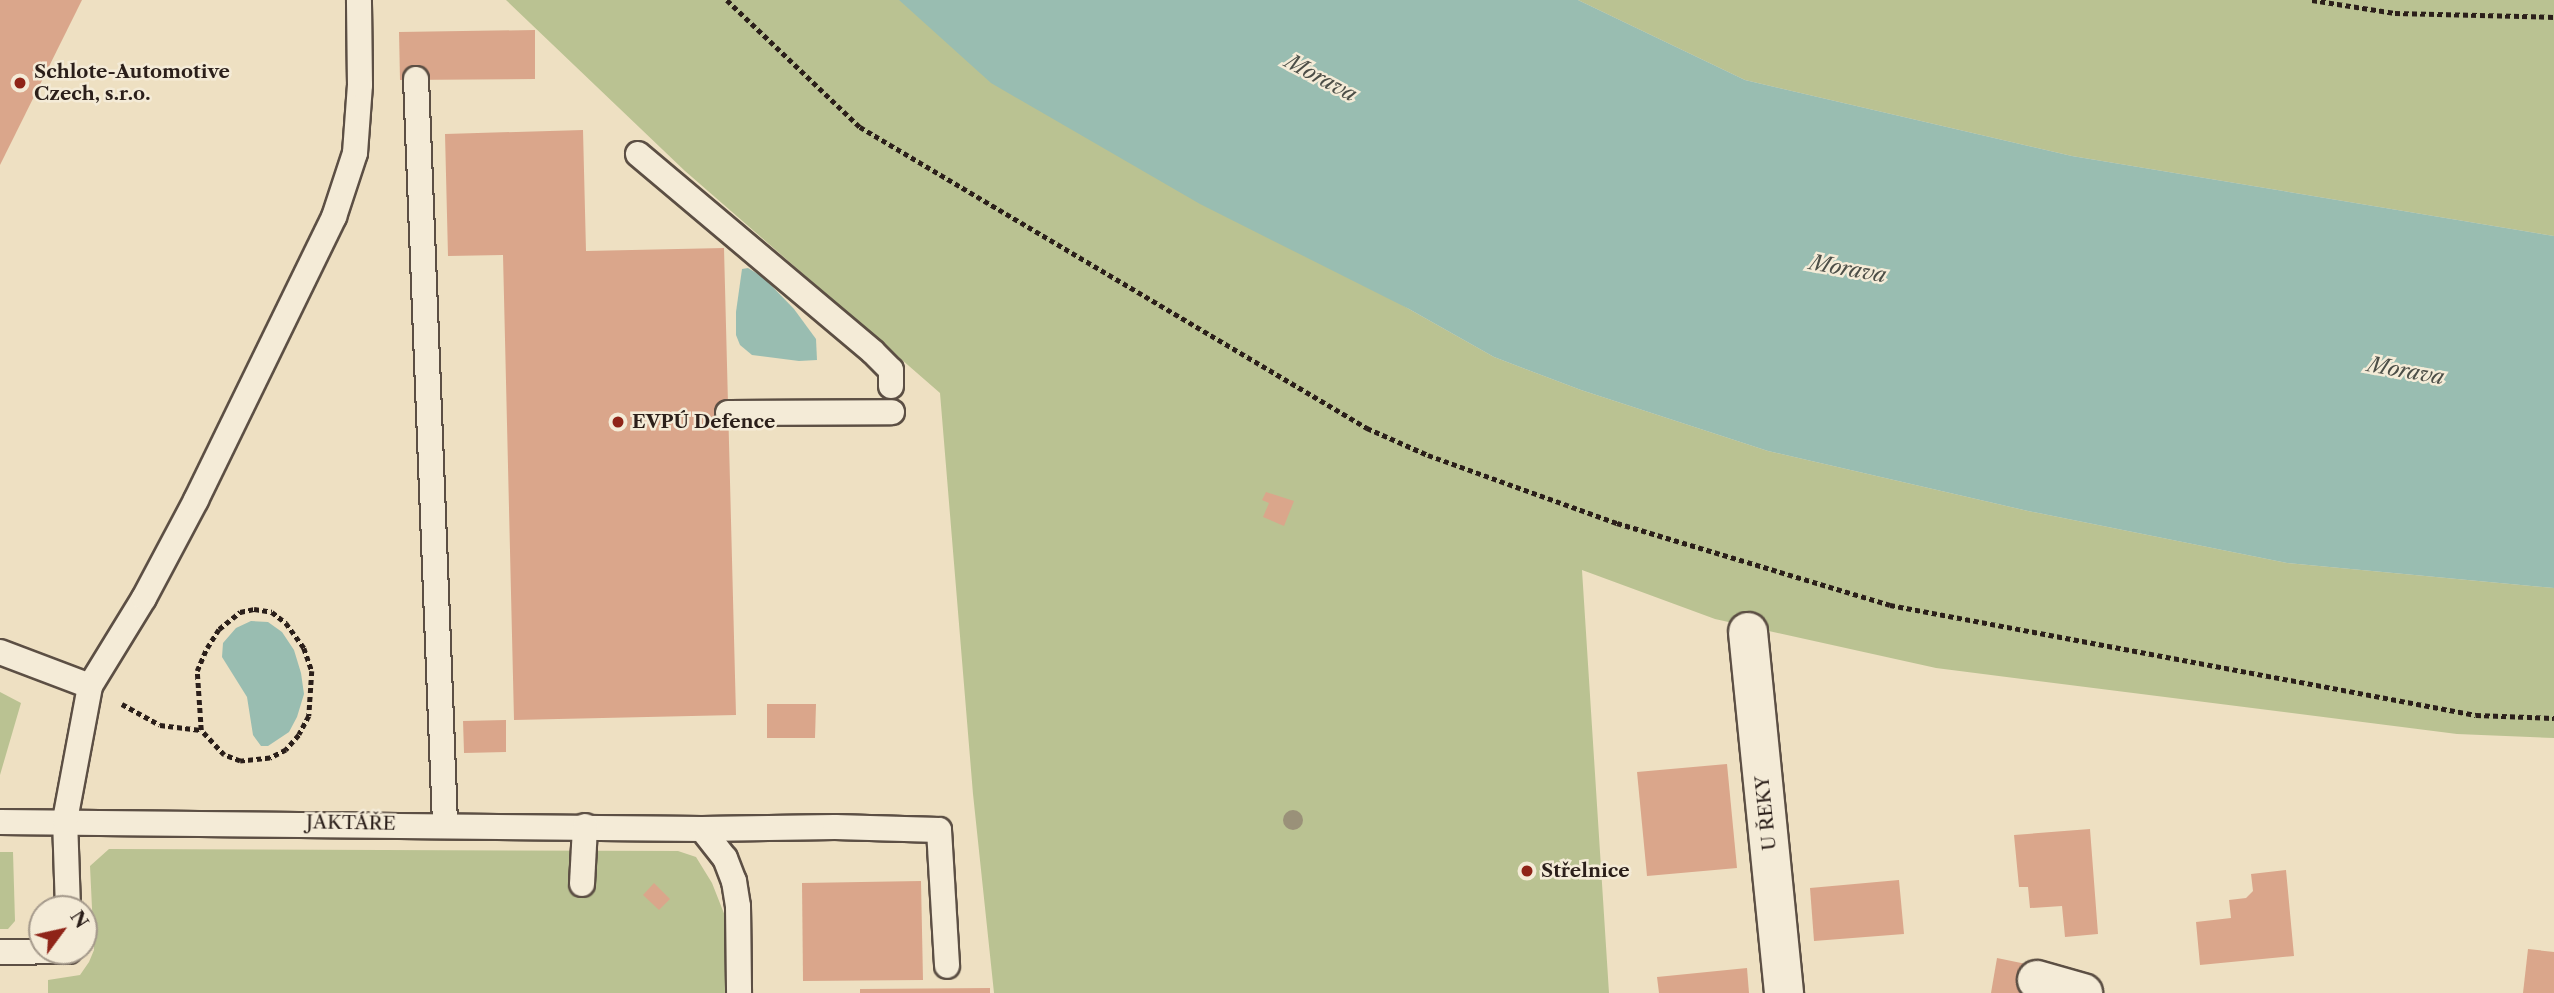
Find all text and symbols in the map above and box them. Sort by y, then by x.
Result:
water label: Morava [1281,49,1361,107]
place label: Schlote-Automotive Czech, s.r.o. [34,61,230,105]
marker: Schlote-Automotive Czech, s.r.o. [12,75,28,91]
water label: Morava [1808,250,1888,288]
water label: Morava [2366,352,2446,390]
place label: EVPÚ Defence [632,411,775,433]
marker: EVPÚ Defence [610,414,626,430]
street label: U ŘEKY [1751,775,1781,851]
street label: JAKTÁŘE [306,811,396,835]
place label: Střelnice [1541,860,1630,882]
marker: Střelnice [1519,863,1535,879]
north arrow [28,895,98,965]
text: N [65,906,93,933]

